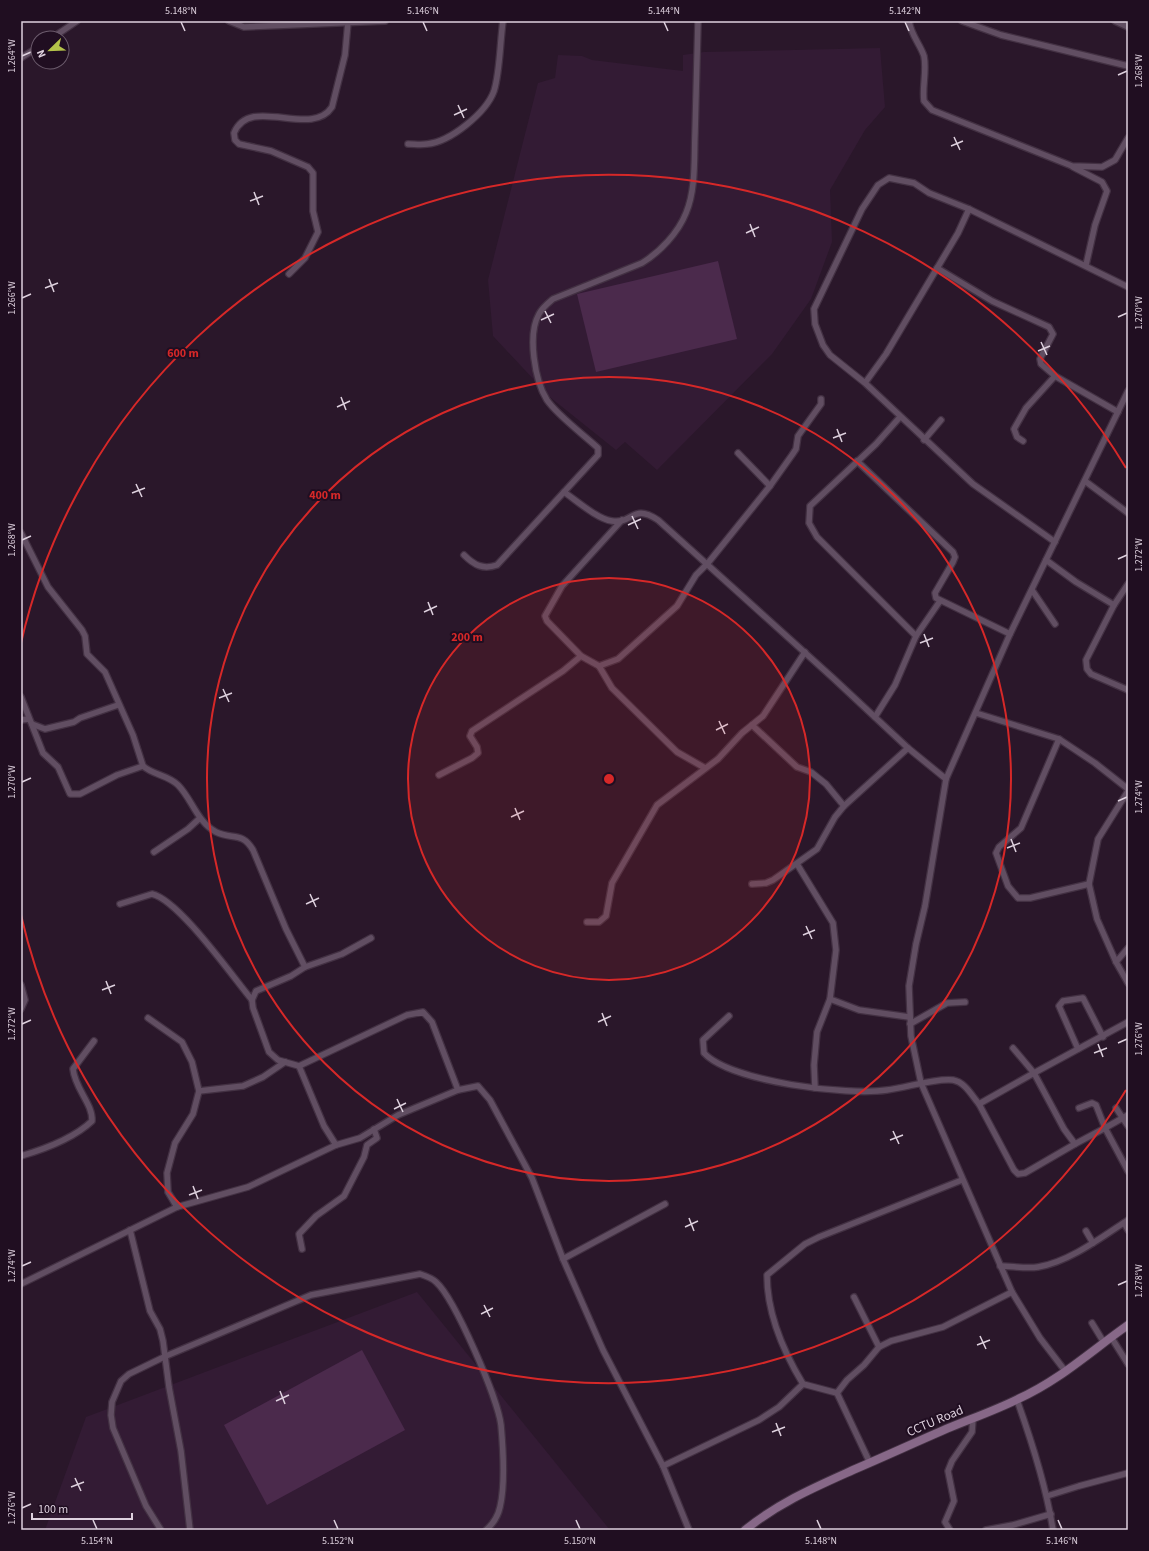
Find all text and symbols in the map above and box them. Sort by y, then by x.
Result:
text: 5.148°N [165,4,197,18]
text: 5.146°N [407,4,439,18]
text: 5.144°N [648,4,680,18]
text: 5.142°N [889,4,921,18]
north arrow [30,30,70,70]
text: 1.264°W [5,39,19,73]
text: N [33,47,50,60]
text: 1.268°W [1132,54,1146,88]
text: 1.266°W [5,281,19,315]
text: 1.270°W [1132,296,1146,330]
text: 600 m [167,345,199,362]
text: 400 m [309,487,341,504]
text: 1.268°W [5,523,19,557]
text: 1.272°W [1132,538,1146,572]
text: 200 m [451,629,483,646]
text: 1.270°W [5,765,19,799]
centre of rings [602,772,616,786]
text: 1.274°W [1132,780,1146,814]
text: 1.272°W [5,1007,19,1041]
text: 1.276°W [1132,1022,1146,1056]
text: 1.274°W [5,1249,19,1283]
text: 1.278°W [1132,1264,1146,1298]
street label: CCTU Road [904,1401,966,1441]
text: 1.276°W [5,1491,19,1525]
scale bar [32,1495,132,1521]
text: 100 m [38,1501,68,1518]
text: 5.154°N [81,1534,113,1548]
text: 5.152°N [322,1534,354,1548]
text: 5.150°N [564,1534,596,1548]
text: 5.148°N [805,1534,837,1548]
text: 5.146°N [1046,1534,1078,1548]

